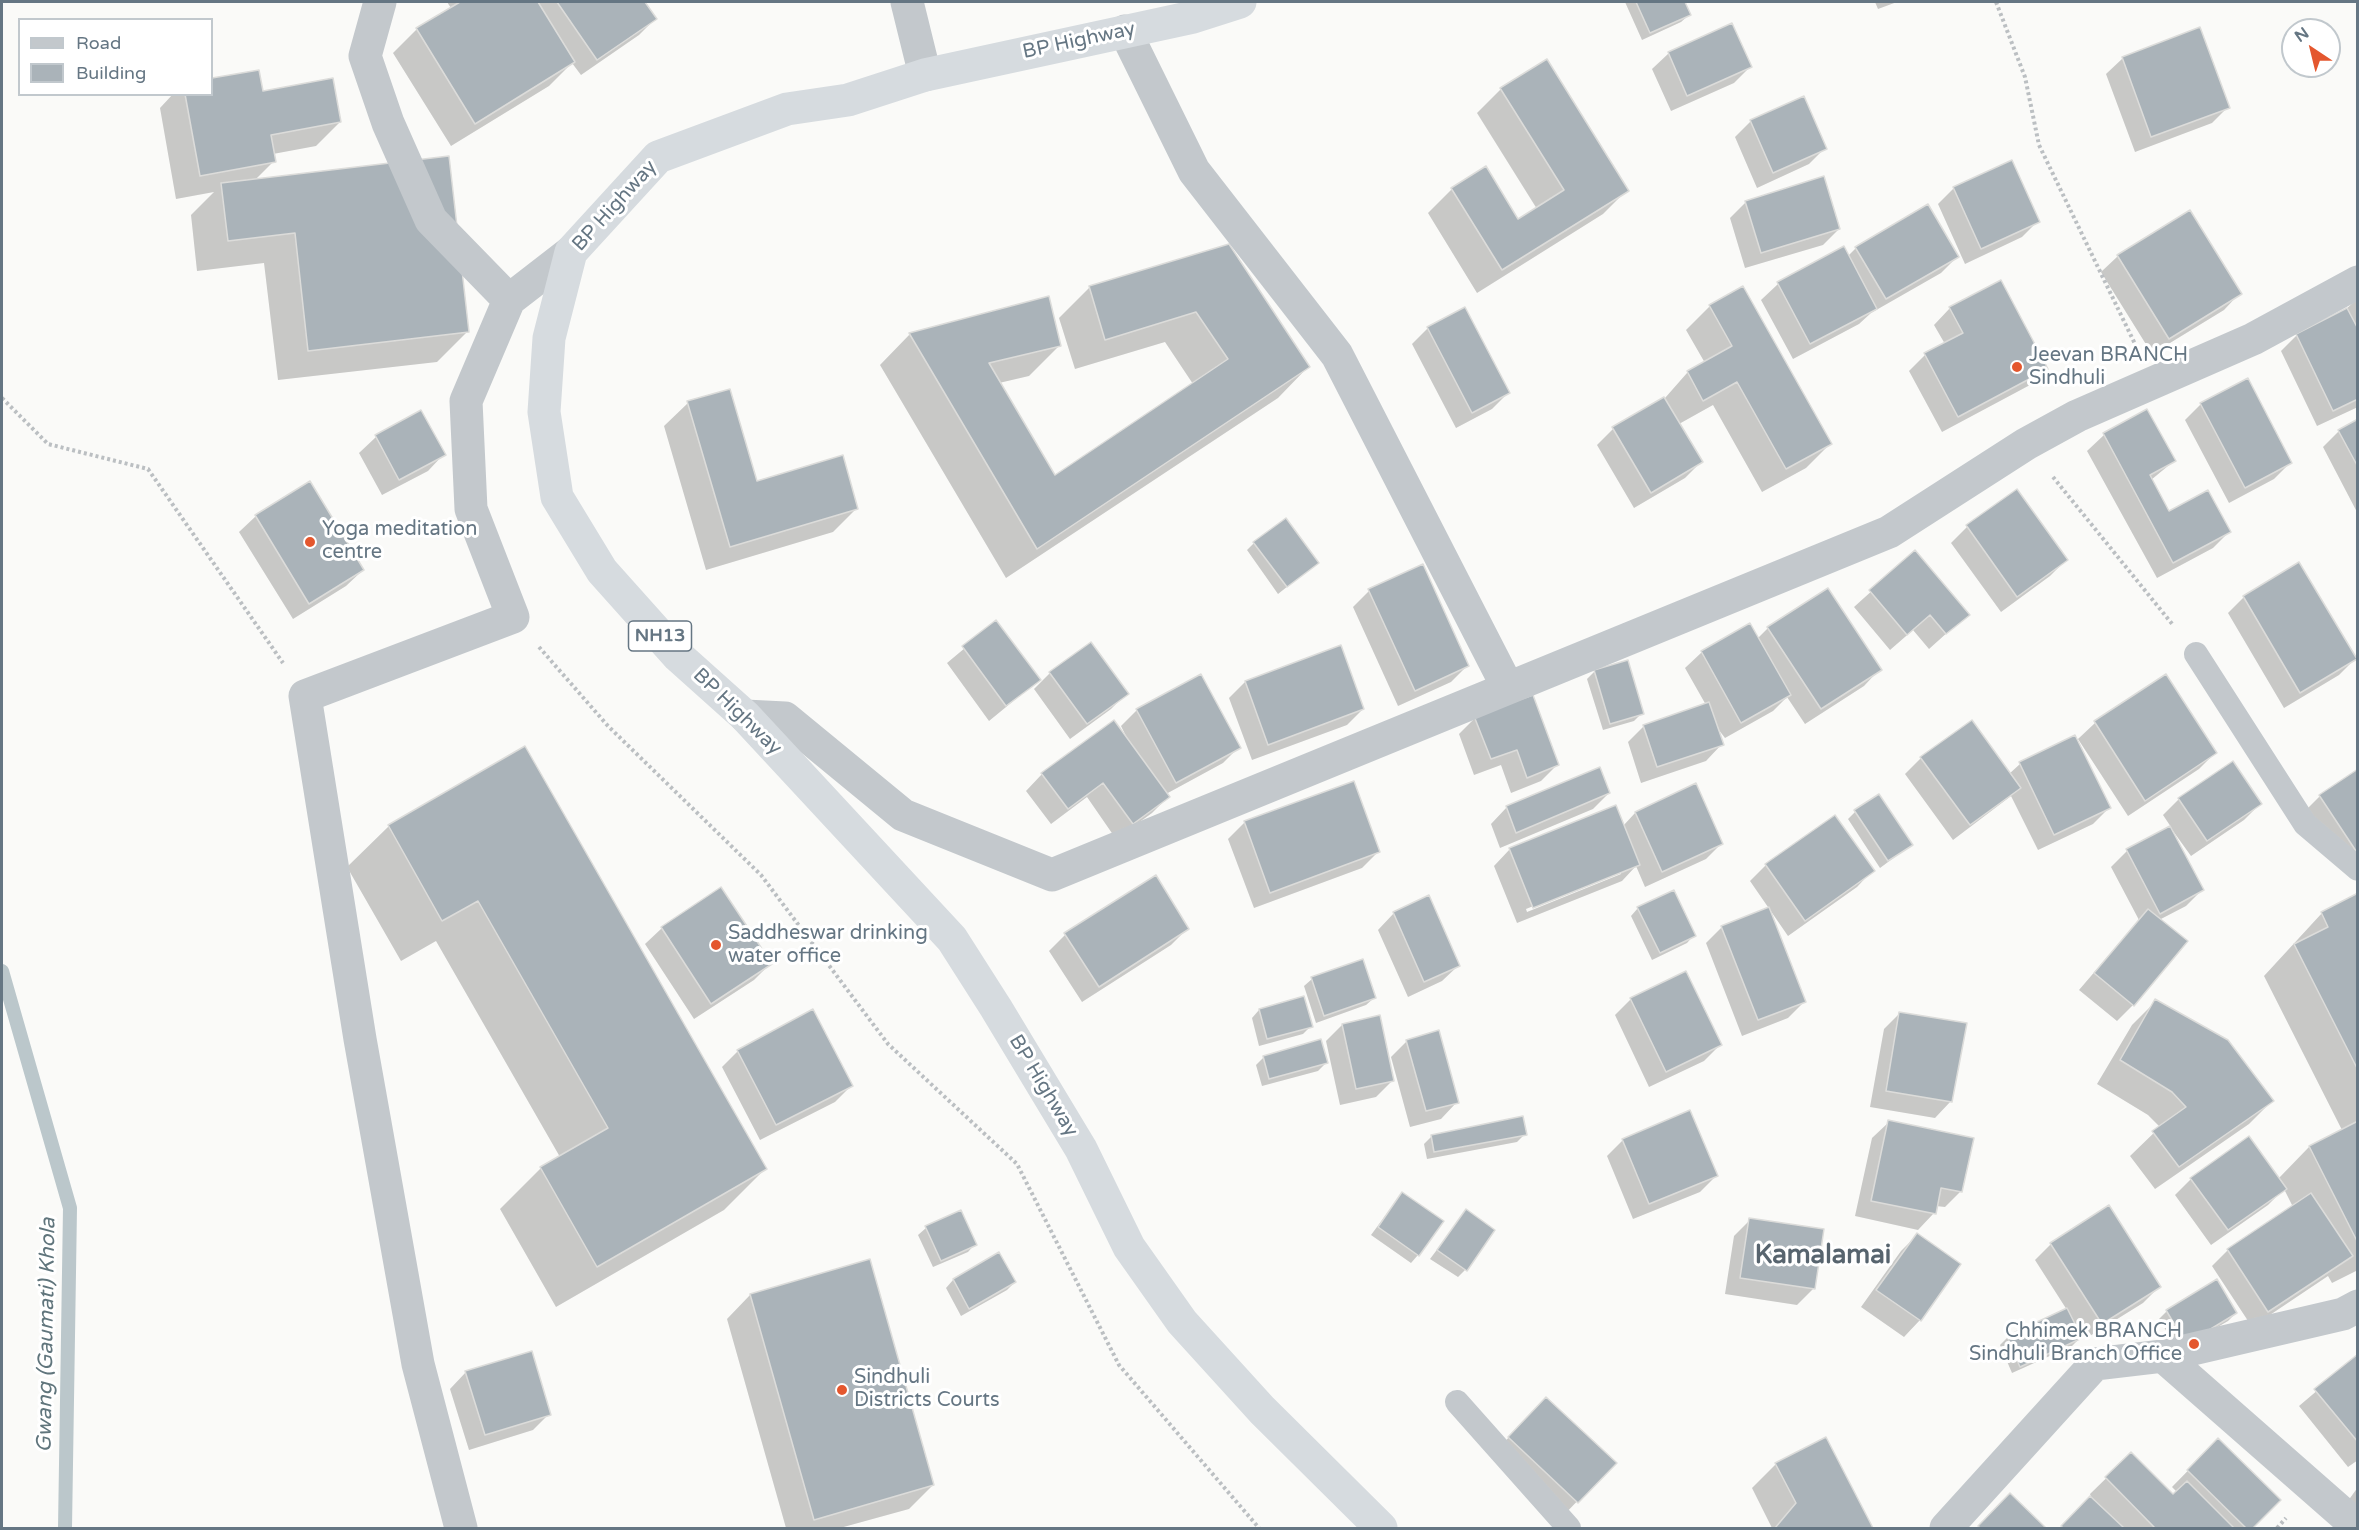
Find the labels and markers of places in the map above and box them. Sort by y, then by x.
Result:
place label: Jeevan BRANCH Sindhuli [2029,344,2188,391]
marker: Jeevan BRANCH Sindhuli [2010,360,2024,374]
place label: Yoga meditation centre [322,518,477,565]
marker: Yoga meditation centre [303,535,317,549]
place label: Saddheswar drinking water office [728,922,928,969]
marker: Saddheswar drinking water office [709,938,723,952]
place label: Chhimek BRANCH Sindhuli Branch Office [1969,1320,2182,1367]
marker: Chhimek BRANCH Sindhuli Branch Office [2187,1337,2201,1351]
place label: Sindhuli Districts Courts [854,1366,1000,1413]
marker: Sindhuli Districts Courts [835,1383,849,1397]

